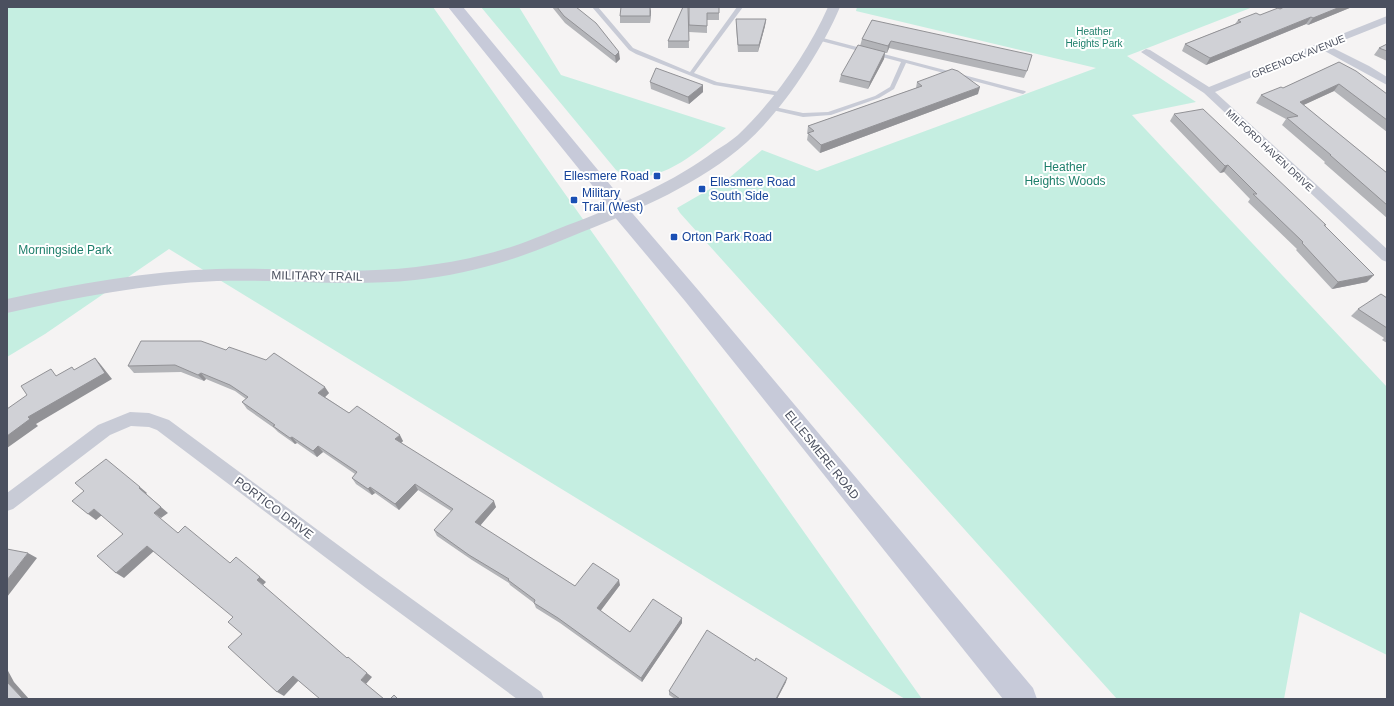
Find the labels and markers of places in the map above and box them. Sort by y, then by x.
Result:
place label: Ellesmere Road [564,169,649,183]
marker: Ellesmere Road [652,171,662,181]
place label: Ellesmere Road South Side [710,175,795,203]
marker: Ellesmere Road South Side [697,184,707,194]
place label: Military Trail (West) [582,186,643,214]
marker: Military Trail (West) [569,195,579,205]
place label: Orton Park Road [682,230,772,244]
marker: Orton Park Road [669,232,679,242]

